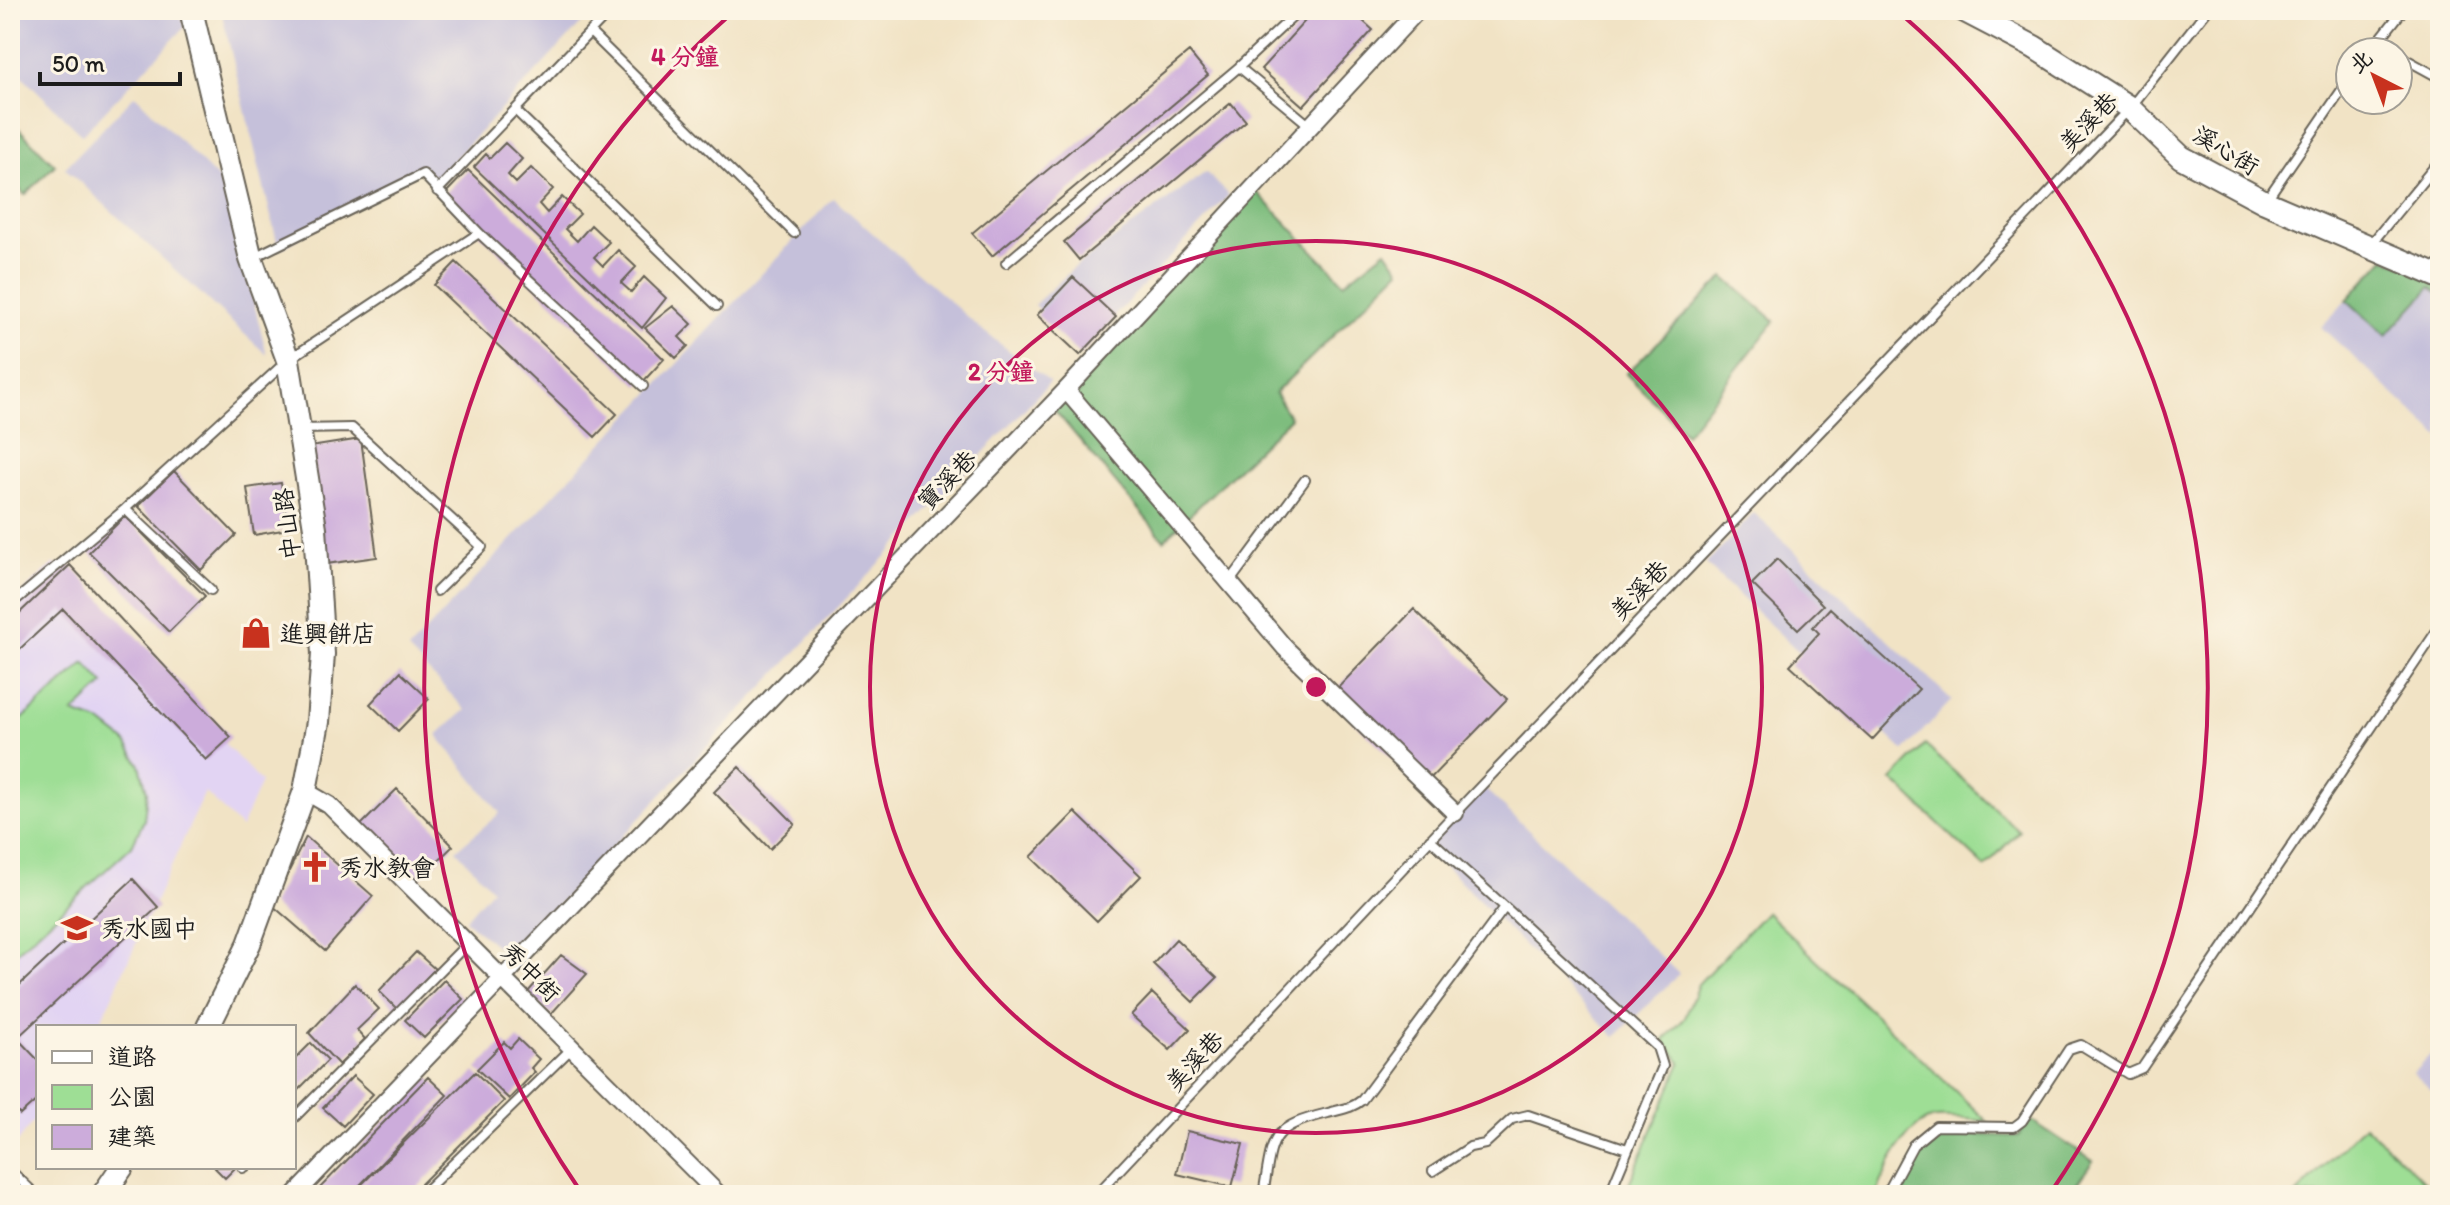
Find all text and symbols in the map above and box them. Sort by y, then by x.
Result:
scale bar [40,36,180,86]
north arrow [2334,36,2414,116]
text: 4 分鐘 [651,42,719,71]
text: 北 [2344,44,2378,79]
text: 50 m [52,49,105,78]
street label: 美溪巷 [2053,86,2123,158]
street label: 溪心街 [2188,119,2264,181]
text: 2 分鐘 [968,357,1034,386]
street label: 寶溪巷 [912,444,982,516]
street label: 中山路 [268,487,306,561]
street label: 美溪巷 [1604,554,1674,626]
shop icon: 進興餅店 [239,616,273,650]
place label: 進興餅店 [280,619,376,648]
centre of rings [1302,673,1330,701]
church icon: 秀水教會 [298,850,332,884]
place label: 秀水教會 [339,853,435,882]
school or university icon: 秀水國中 [60,911,94,945]
place label: 秀水國中 [101,914,197,943]
street label: 秀中街 [495,936,567,1008]
legend [36,1025,296,1169]
street label: 美溪巷 [1159,1025,1229,1097]
text: 道路 [108,1042,156,1071]
text: 公園 [108,1082,156,1111]
text: 建築 [108,1122,156,1151]

